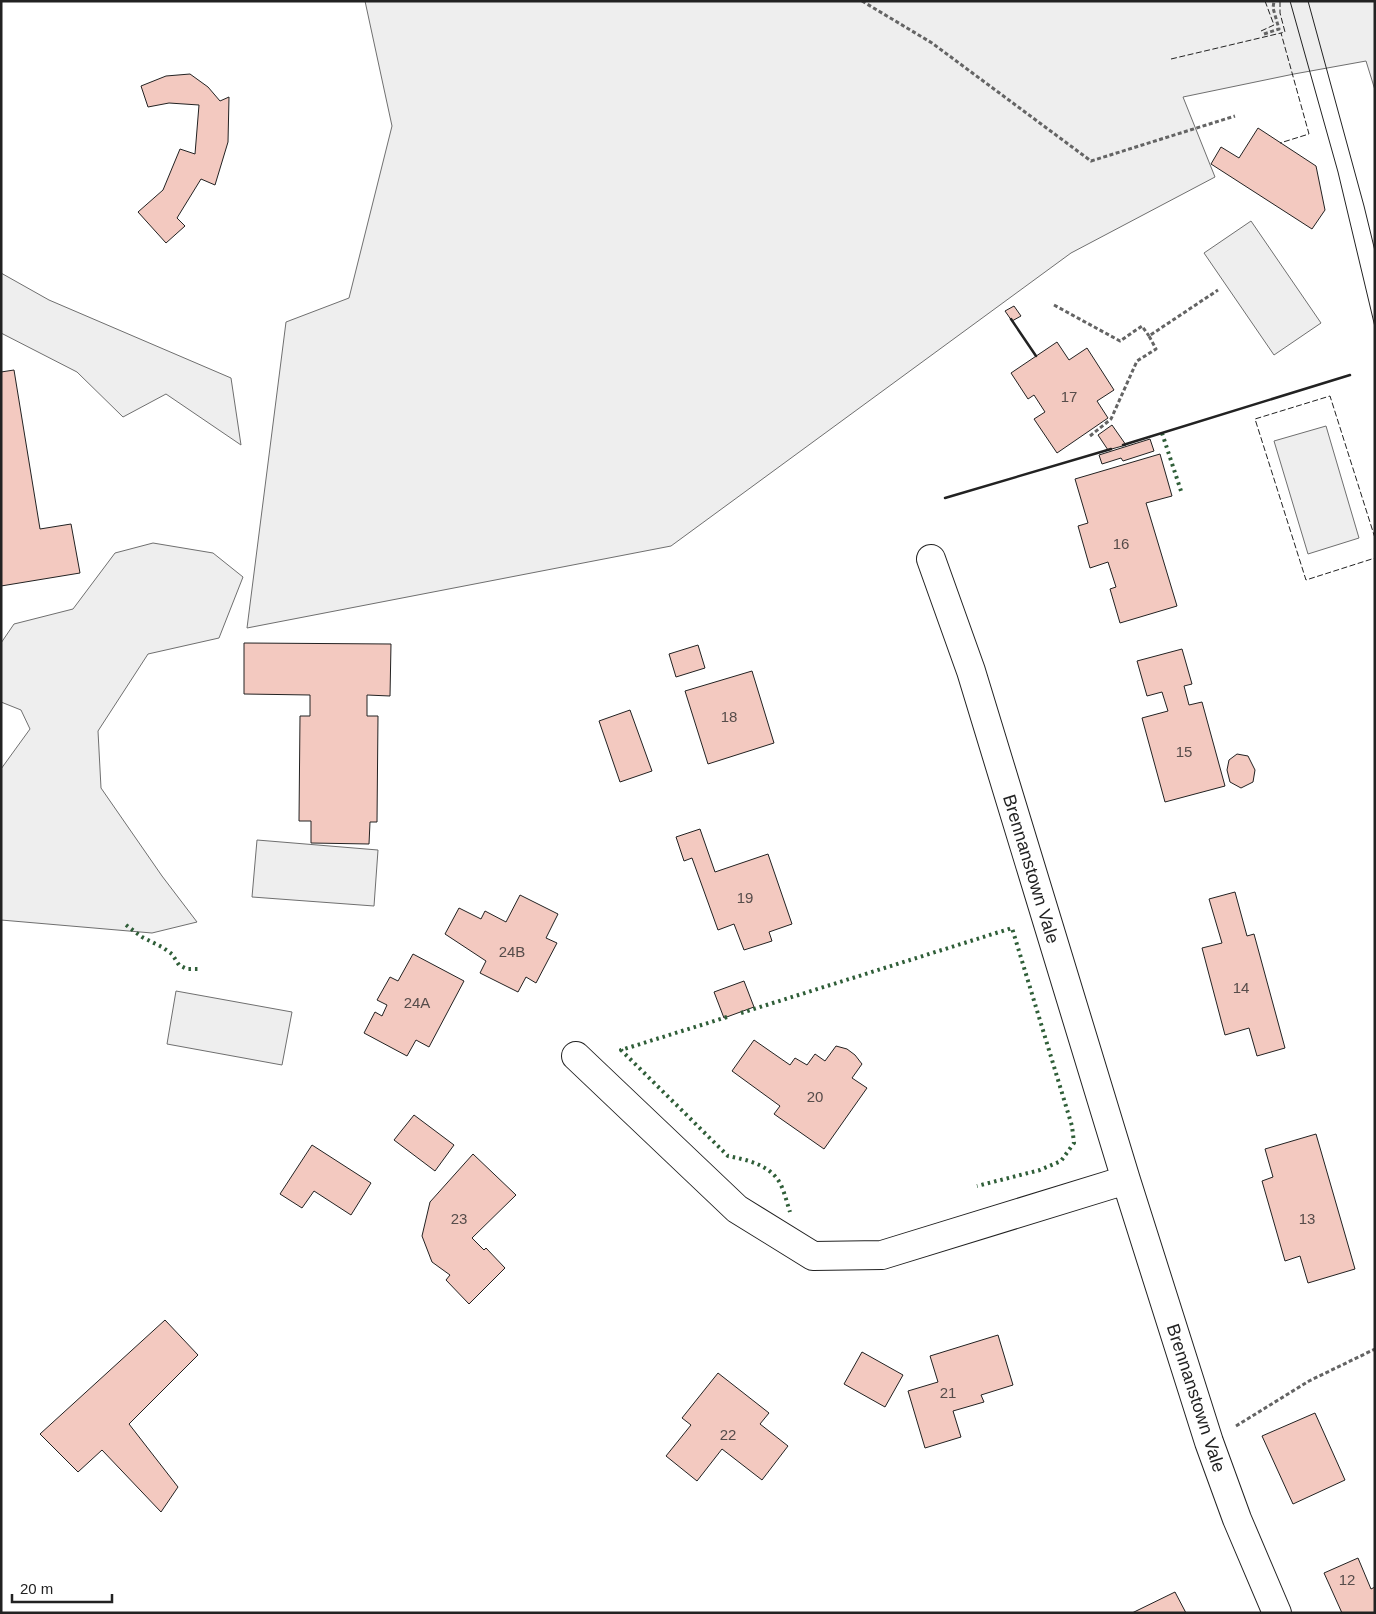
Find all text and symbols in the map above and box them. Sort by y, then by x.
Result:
house number: 17 [1061,388,1077,405]
house number: 16 [1113,535,1129,552]
house number: 18 [721,708,737,725]
house number: 15 [1176,743,1192,760]
street label: Brennanstown Vale [999,792,1063,946]
house number: 19 [737,889,753,906]
house number: 24B [499,943,525,960]
house number: 14 [1233,979,1249,996]
house number: 24A [404,994,430,1011]
house number: 20 [807,1088,823,1105]
house number: 23 [451,1210,467,1227]
house number: 13 [1299,1210,1315,1227]
street label: Brennanstown Vale [1163,1321,1229,1475]
house number: 21 [940,1384,956,1401]
house number: 22 [720,1426,736,1443]
house number: 12 [1339,1571,1355,1588]
scale bar [12,1572,112,1604]
text: 20 m [20,1580,53,1597]

